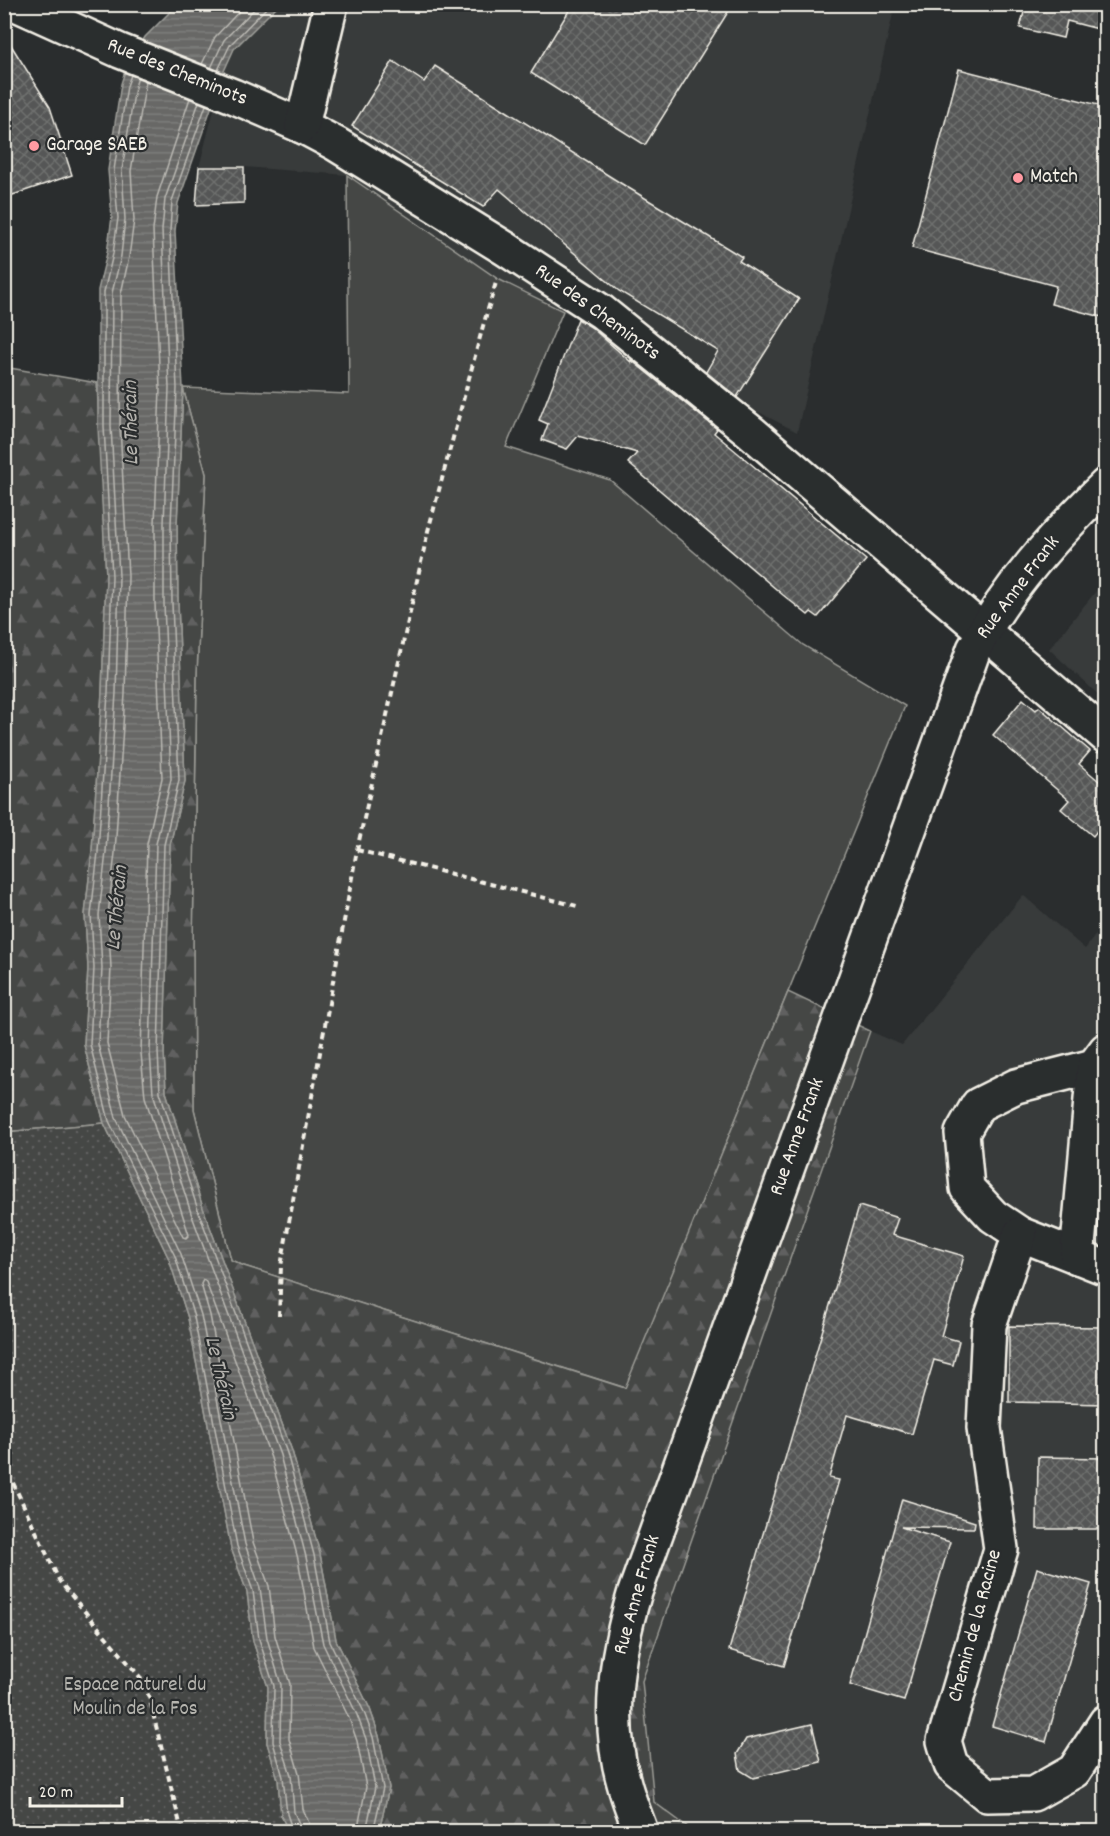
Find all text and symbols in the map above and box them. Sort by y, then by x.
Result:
street label: Rue des Cheminots [102,31,252,115]
place label: Garage SAEB [46,131,148,161]
marker: Garage SAEB [27,139,41,153]
place label: Match [1030,163,1078,193]
marker: Match [1011,171,1025,185]
street label: Rue des Cheminots [528,257,666,369]
water label: Le Thérain [116,380,148,466]
street label: Rue Anne Frank [970,530,1068,646]
water label: Le Thérain [99,864,137,952]
street label: Rue Anne Frank [763,1074,833,1200]
water label: Le Thérain [195,1333,245,1424]
street label: Rue Anne Frank [607,1531,669,1659]
street label: Chemin de la Racine [941,1546,1011,1706]
park label: Espace naturel du Moulin de la Fos [64,1671,206,1725]
scale bar [30,1770,122,1808]
text: 20 m [39,1781,73,1806]

